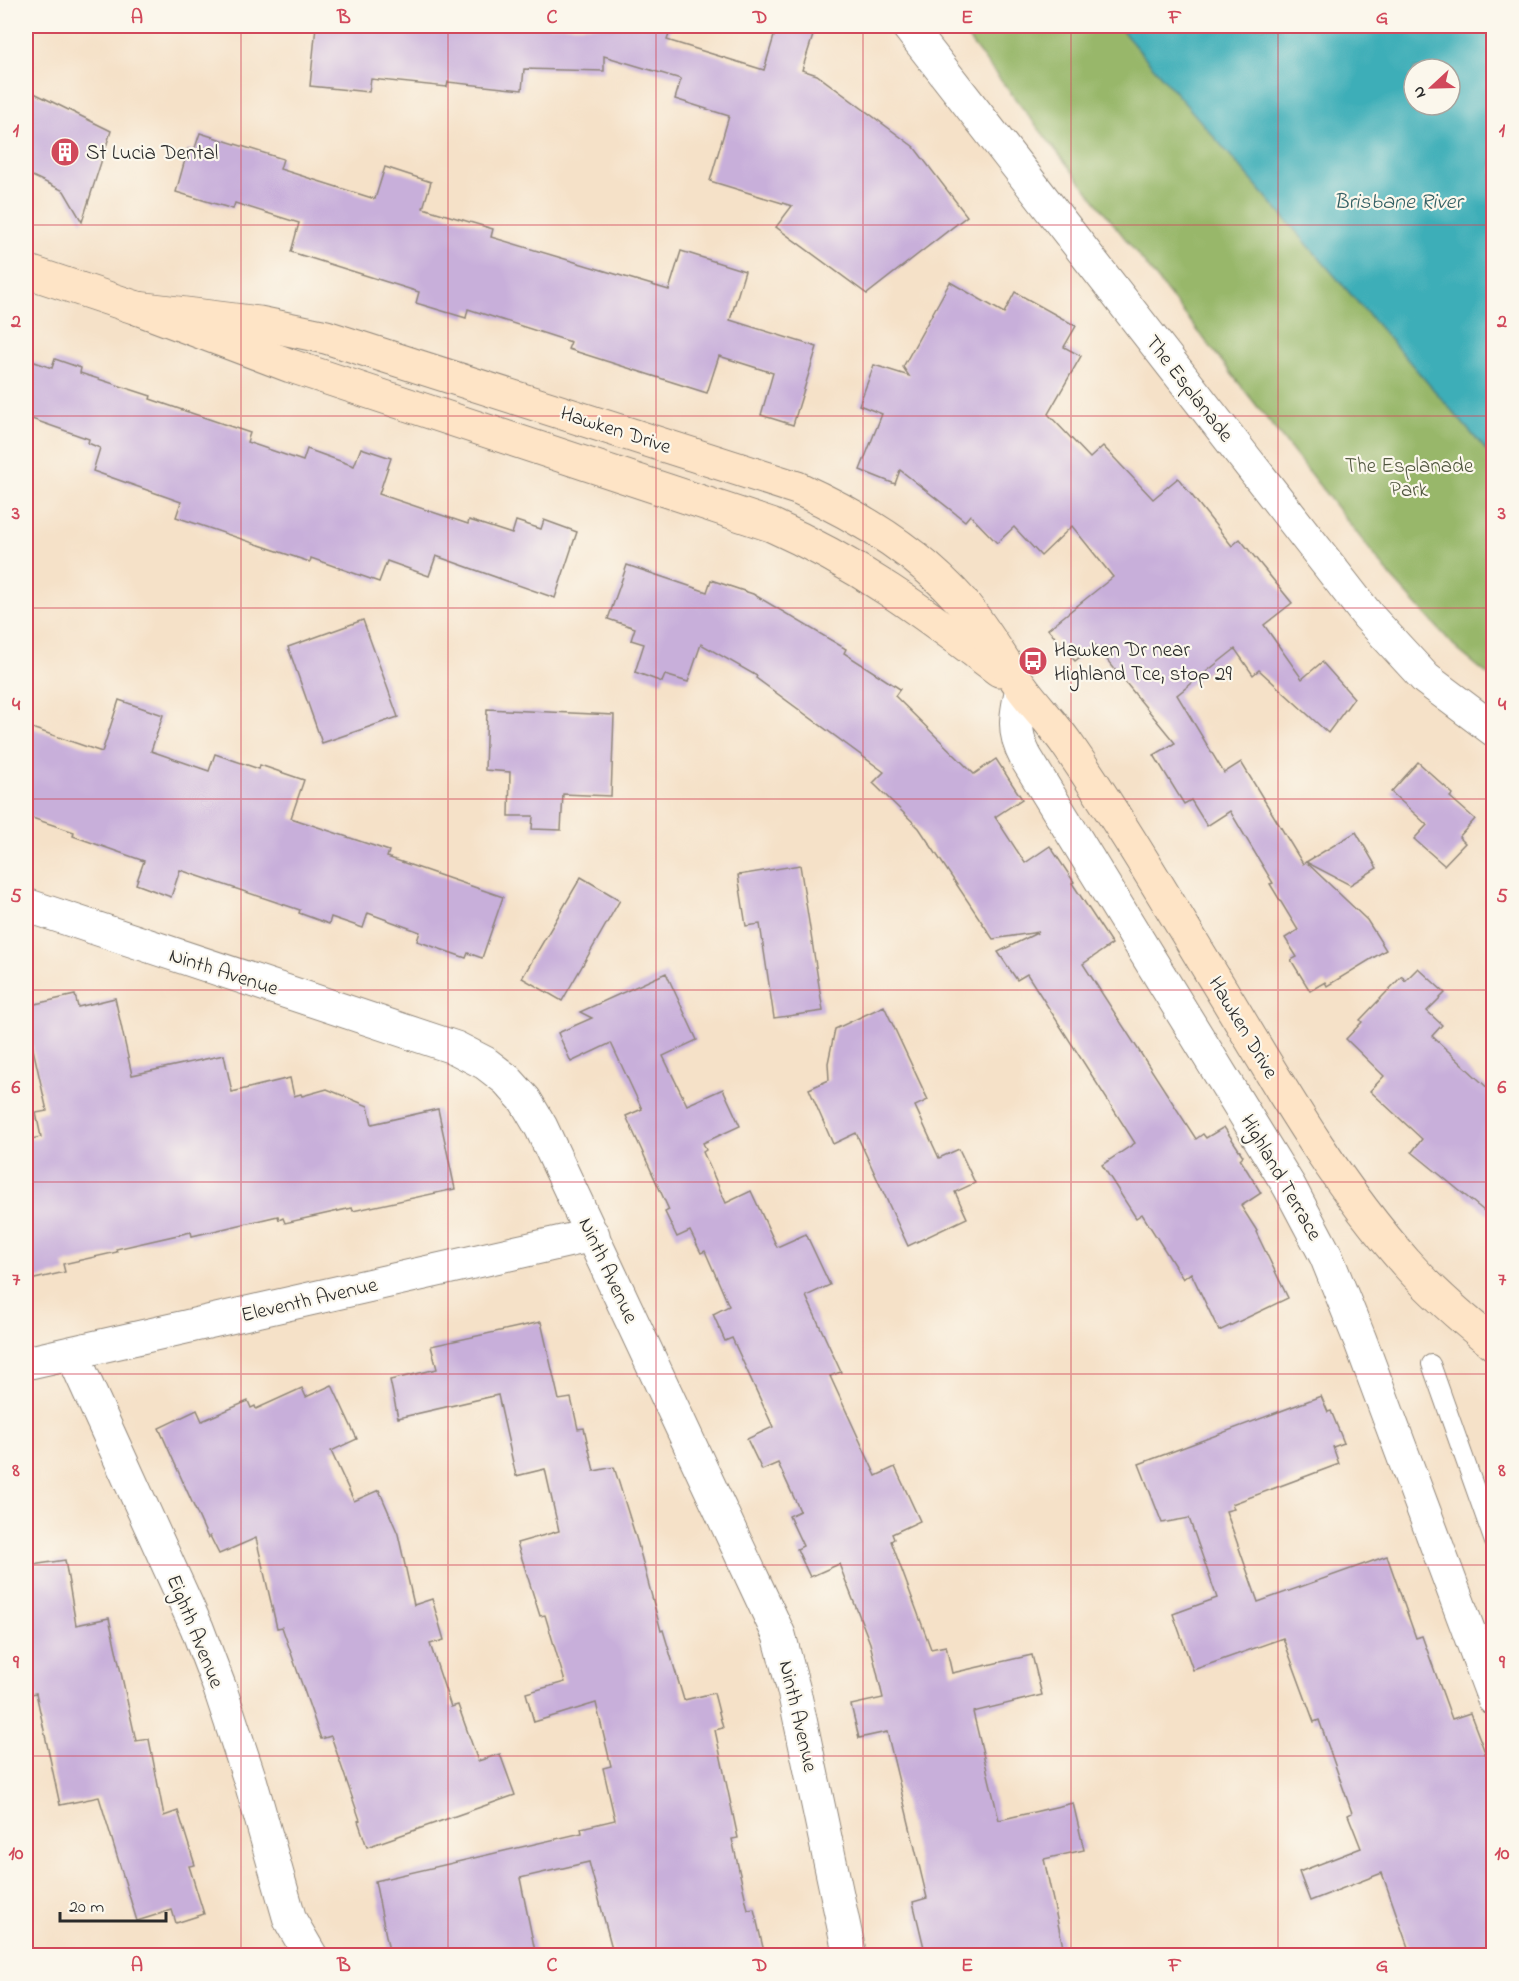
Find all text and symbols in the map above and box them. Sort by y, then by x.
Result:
text: A [131,4,143,33]
text: B [336,4,351,33]
text: C [547,4,558,33]
text: D [752,4,767,33]
text: E [961,4,973,33]
text: F [1168,4,1182,33]
text: G [1376,4,1389,33]
north arrow [1402,57,1462,117]
text: N [1407,82,1433,101]
text: 1 [13,117,20,146]
text: 1 [1499,117,1506,146]
building icon: St Lucia Dental [49,136,81,168]
place label: St Lucia Dental [86,139,218,169]
water label: Brisbane River [1334,187,1465,219]
text: 2 [10,308,21,337]
text: 2 [1496,308,1507,337]
street label: The Esplanade [1137,329,1240,450]
street label: Hawken Drive [556,399,675,463]
park label: The Esplanade Park [1345,452,1474,506]
text: 3 [11,500,20,529]
text: 3 [1497,500,1506,529]
place label: Hawken Dr near Highland Tce, stop 29 [1054,636,1232,692]
bus stop icon: Hawken Dr near Highland Tce, stop 29 [1017,645,1049,677]
text: 4 [12,691,21,720]
text: 4 [1498,691,1507,720]
text: 5 [10,883,22,912]
text: 5 [1496,883,1508,912]
street label: Ninth Avenue [165,941,282,1005]
street label: Hawken Drive [1200,971,1285,1086]
text: 6 [12,1074,21,1103]
text: 6 [1498,1074,1507,1103]
street label: Highland Terrace [1230,1109,1329,1248]
street label: Ninth Avenue [570,1213,645,1329]
text: 7 [12,1266,21,1295]
text: 7 [1498,1266,1507,1295]
street label: Eleventh Avenue [238,1271,381,1331]
text: 8 [11,1457,20,1486]
text: 8 [1497,1457,1506,1486]
street label: Eighth Avenue [156,1570,231,1694]
text: 9 [12,1649,20,1678]
text: 9 [1498,1649,1506,1678]
street label: Ninth Avenue [770,1658,825,1776]
text: 10 [9,1840,24,1869]
text: 10 [1495,1840,1510,1869]
scale bar [60,1885,166,1923]
text: 20 m [69,1895,104,1921]
text: A [131,1952,143,1981]
text: B [336,1952,351,1981]
text: C [547,1952,558,1981]
text: D [752,1952,767,1981]
text: E [961,1952,973,1981]
text: F [1168,1952,1182,1981]
text: G [1376,1952,1389,1981]

